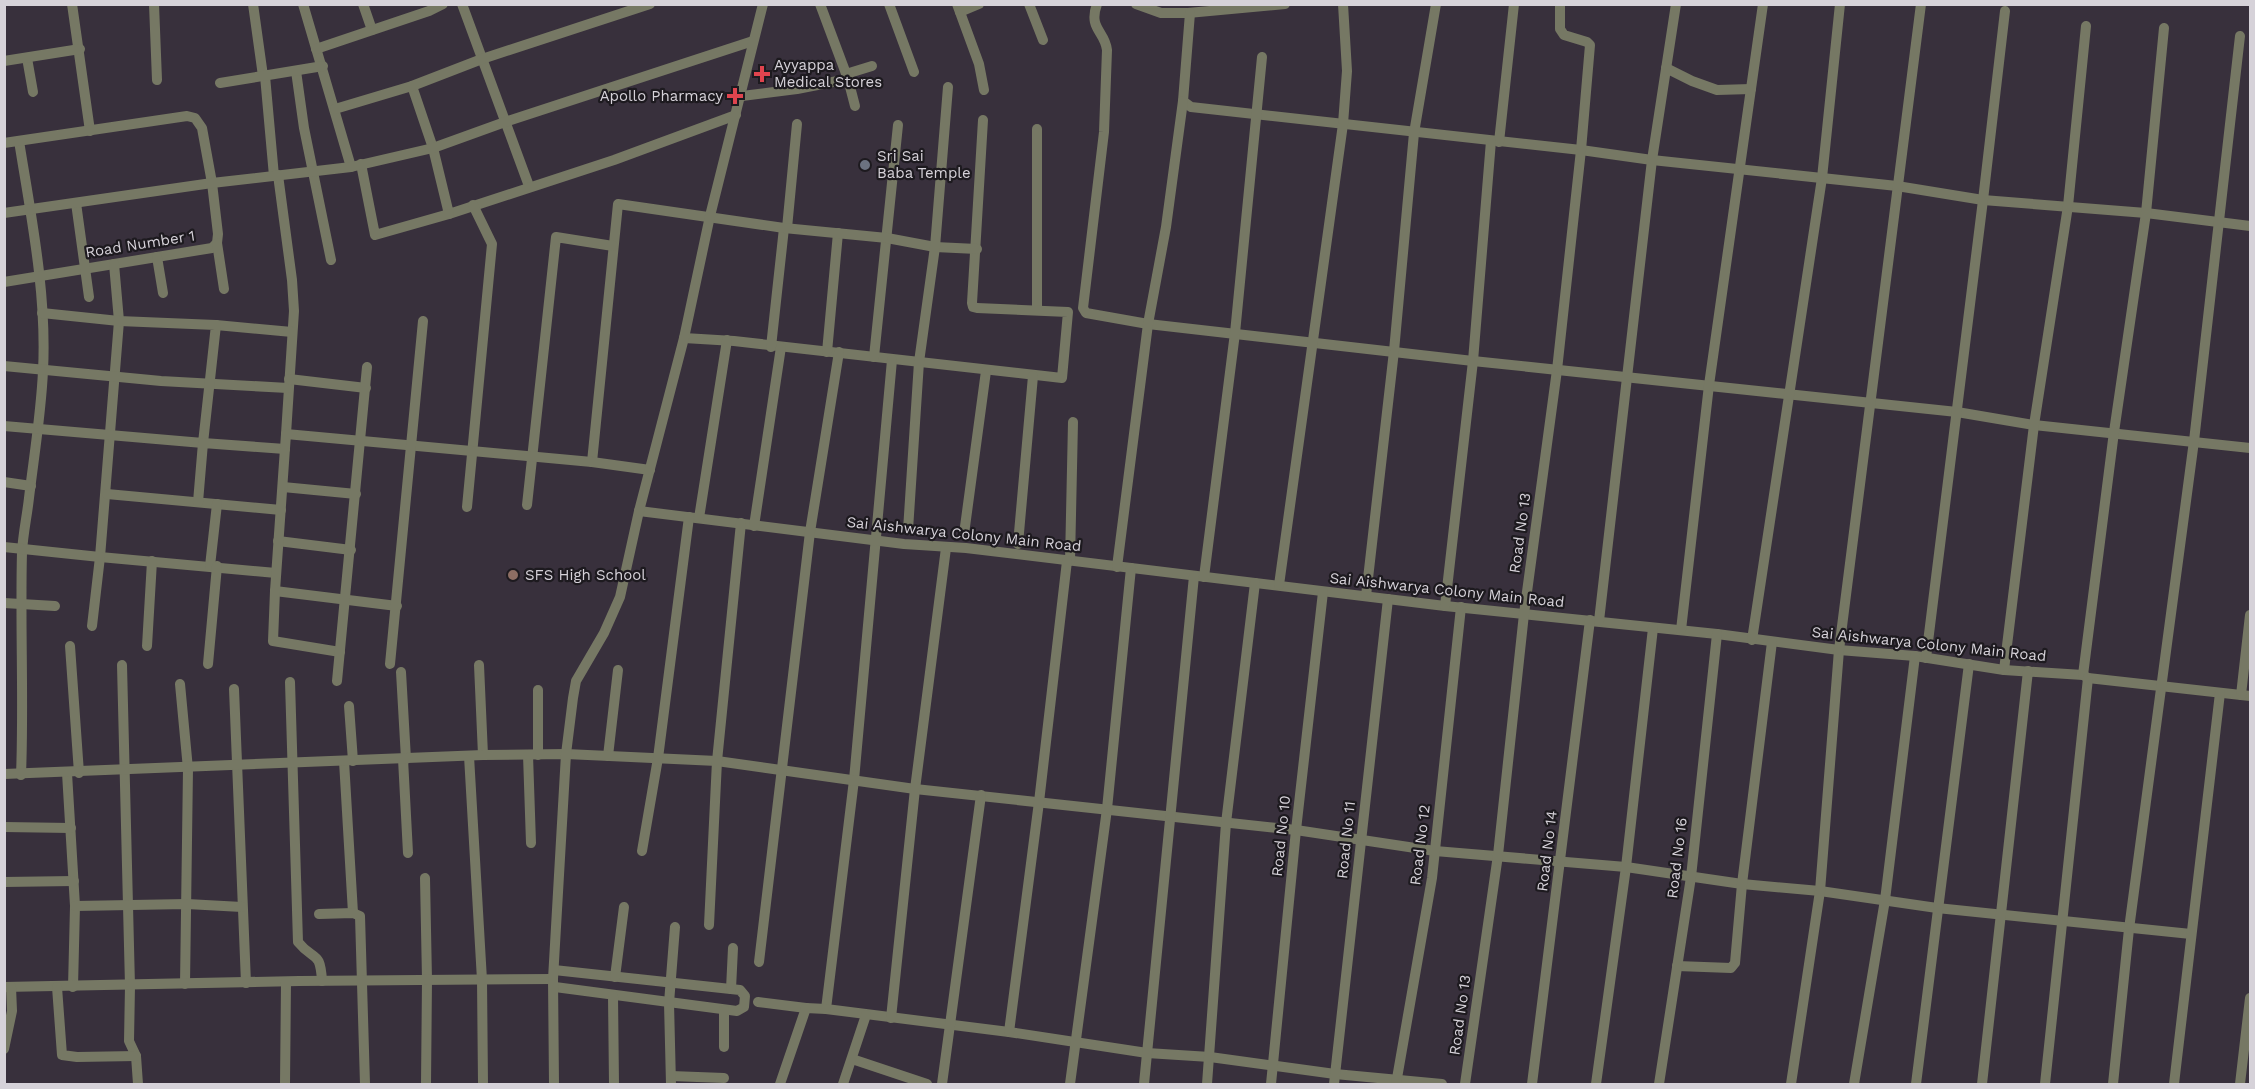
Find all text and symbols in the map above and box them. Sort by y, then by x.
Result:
place label: Ayyappa Medical Stores [774,56,882,91]
marker: Ayyappa Medical Stores [755,67,769,81]
place label: Apollo Pharmacy [600,87,723,105]
marker: Apollo Pharmacy [728,89,742,103]
place label: Sri Sai Baba Temple [877,147,971,182]
marker: Sri Sai Baba Temple [858,158,872,172]
street label: Road Number 1 [84,226,196,262]
street label: Road No 13 [1505,492,1535,574]
street label: Sai Aishwarya Colony Main Road [846,513,1082,555]
place label: SFS High School [525,566,646,584]
marker: SFS High School [506,568,520,582]
street label: Sai Aishwarya Colony Main Road [1329,569,1565,611]
street label: Sai Aishwarya Colony Main Road [1811,623,2047,665]
street label: Road No 10 [1268,794,1294,878]
street label: Road No 11 [1333,800,1359,880]
street label: Road No 12 [1406,804,1434,886]
street label: Road No 14 [1533,809,1561,893]
street label: Road No 16 [1663,817,1691,899]
street label: Road No 13 [1445,974,1475,1056]

